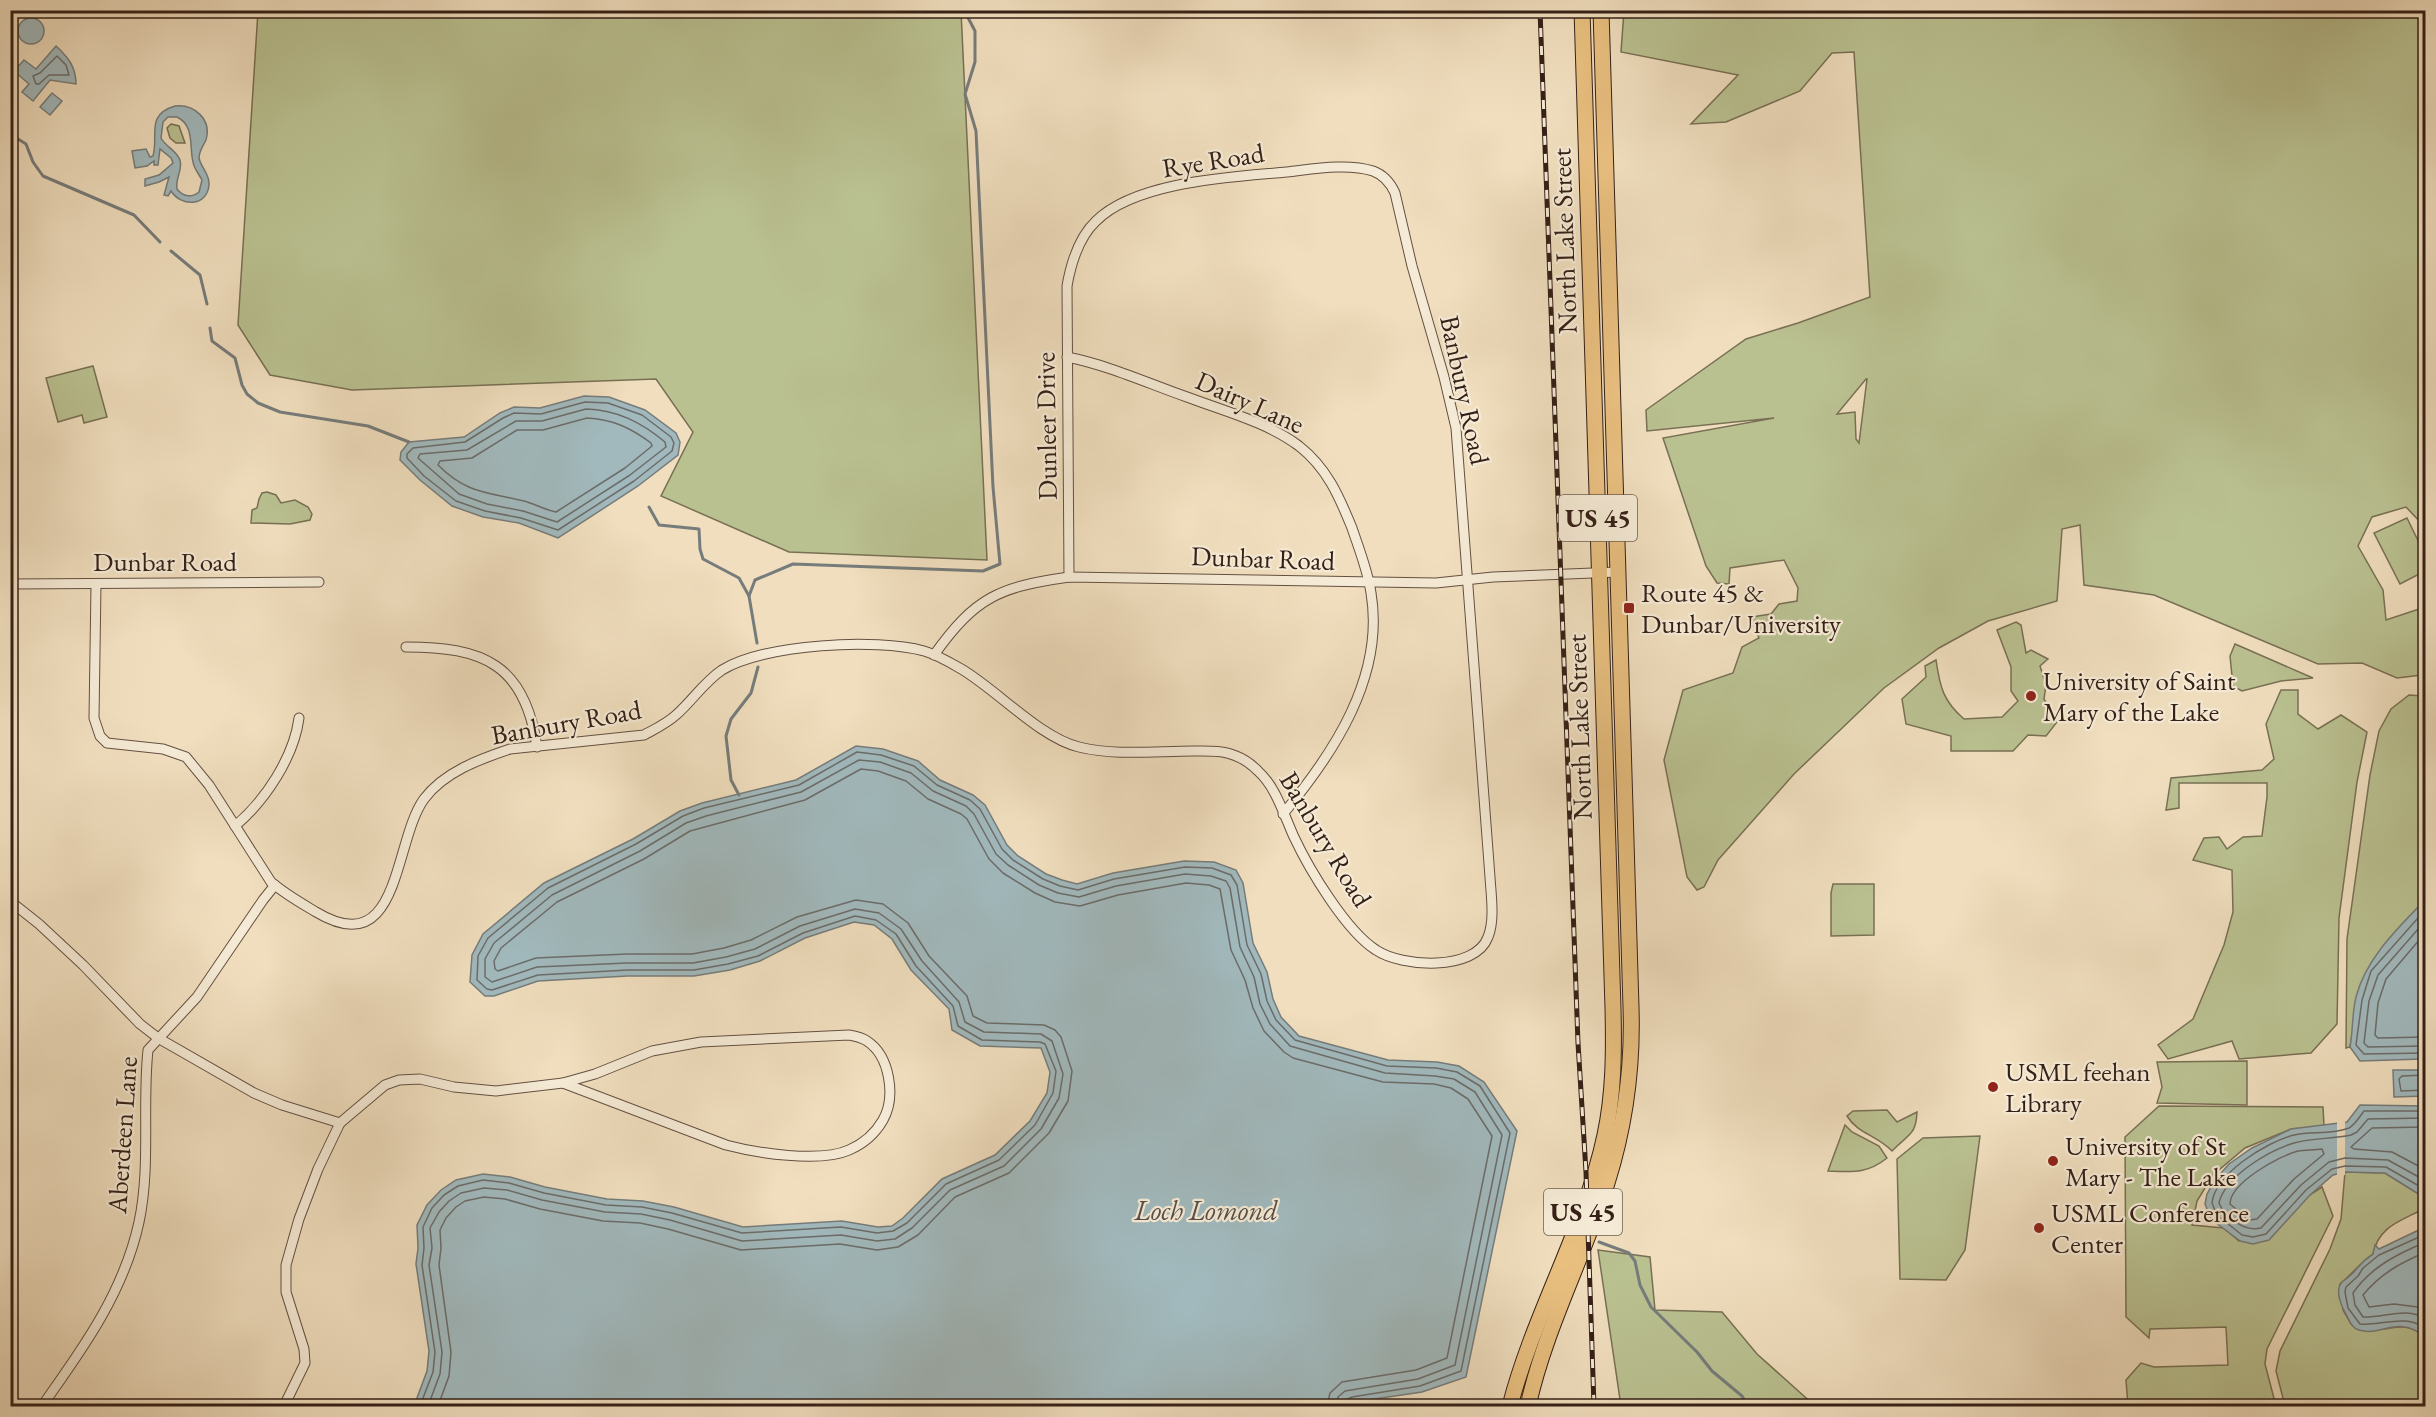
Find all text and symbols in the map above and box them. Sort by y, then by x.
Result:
street label: Rye Road [1159,135,1267,185]
street label: North Lake Street [1543,147,1585,335]
street label: Banbury Road [1432,312,1498,468]
street label: Dunleer Drive [1027,352,1065,500]
street label: Dairy Lane [1190,363,1310,441]
road number: US 45 [1559,495,1637,541]
street label: Dunbar Road [1190,538,1336,578]
street label: Dunbar Road [93,544,237,579]
place label: Route 45 & Dunbar/University [1641,575,1841,641]
marker: Route 45 & Dunbar/University [1622,601,1636,615]
street label: North Lake Street [1558,633,1600,821]
place label: University of Saint Mary of the Lake [2043,663,2236,729]
marker: University of Saint Mary of the Lake [2024,689,2038,703]
street label: Banbury Road [488,692,644,752]
street label: Banbury Road [1272,765,1380,913]
place label: USML feehan Library [2005,1054,2151,1120]
street label: Aberdeen Lane [99,1055,145,1216]
marker: USML feehan Library [1986,1080,2000,1094]
place label: University of St Mary - The Lake [2065,1128,2236,1194]
marker: University of St Mary - The Lake [2046,1154,2060,1168]
road number: US 45 [1544,1189,1622,1235]
water label: Loch Lomond [1133,1192,1278,1228]
place label: USML Conference Center [2051,1195,2249,1261]
marker: USML Conference Center [2032,1221,2046,1235]

